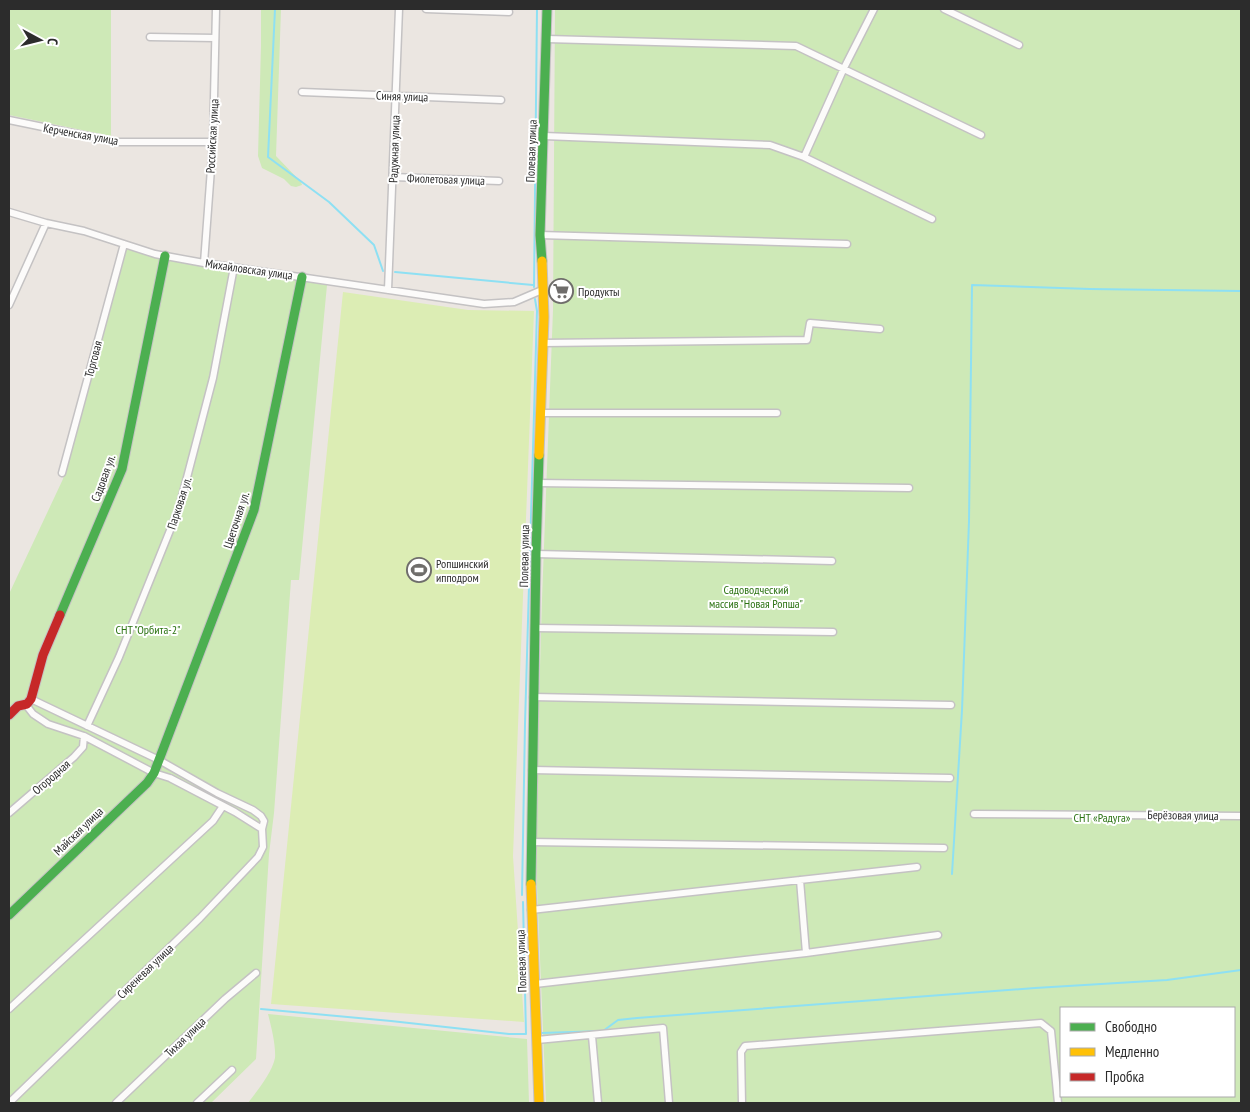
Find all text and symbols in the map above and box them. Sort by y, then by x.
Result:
north arrow [15,15,65,65]
text: С [44,37,62,46]
street label: Синяя улица [376,88,429,104]
street label: Российская улица [203,98,221,174]
street label: Радужная улица [385,115,403,183]
street label: Полевая улица [522,119,540,183]
street label: Керченская улица [42,120,120,148]
street label: Фиолетовая улица [407,170,486,188]
street label: Михайловская улица [204,255,294,283]
supermarket icon: Продукты [548,278,574,304]
place label: Продукты [578,284,619,299]
street label: Торговая [81,339,105,379]
street label: Садовая ул. [88,452,118,504]
street label: Парковая ул. [163,475,195,531]
street label: Цветочная ул. [220,490,252,550]
street label: Полевая улица [516,524,532,587]
place label: Ропшинский ипподром [436,556,488,585]
sports icon: Ропшинский ипподром [406,557,432,583]
park label: Садоводческий массив "Новая Ропша" [709,582,803,611]
park label: СНТ "Орбита-2" [115,622,181,637]
street label: Огородная [29,756,73,798]
street label: Майская улица [50,804,106,858]
street label: Берёзовая улица [1147,807,1219,823]
park label: СНТ «Радуга» [1074,810,1131,825]
street label: Полевая улица [512,929,530,993]
street label: Сиреневая улица [114,940,176,1002]
legend [1060,1007,1235,1097]
street label: Тихая улица [161,1014,209,1060]
text: Свободно [1105,1017,1157,1036]
text: Медленно [1105,1042,1159,1061]
text: Пробка [1105,1067,1144,1086]

